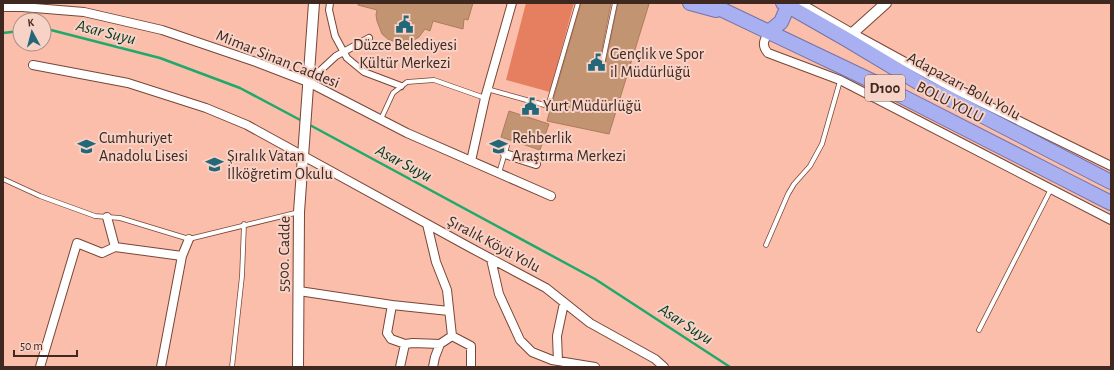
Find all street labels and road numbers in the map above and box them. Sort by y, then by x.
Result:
street label: Mimar Sinan Caddesi [214,27,342,91]
street label: Adapazarı-Bolu Yolu [905,49,1023,123]
road number: D100 [865,75,905,101]
street label: BOLU YOLU [914,78,986,126]
street label: Şıralık Köyü Yolu [444,213,543,276]
street label: 5500. Cadde [275,216,293,292]

